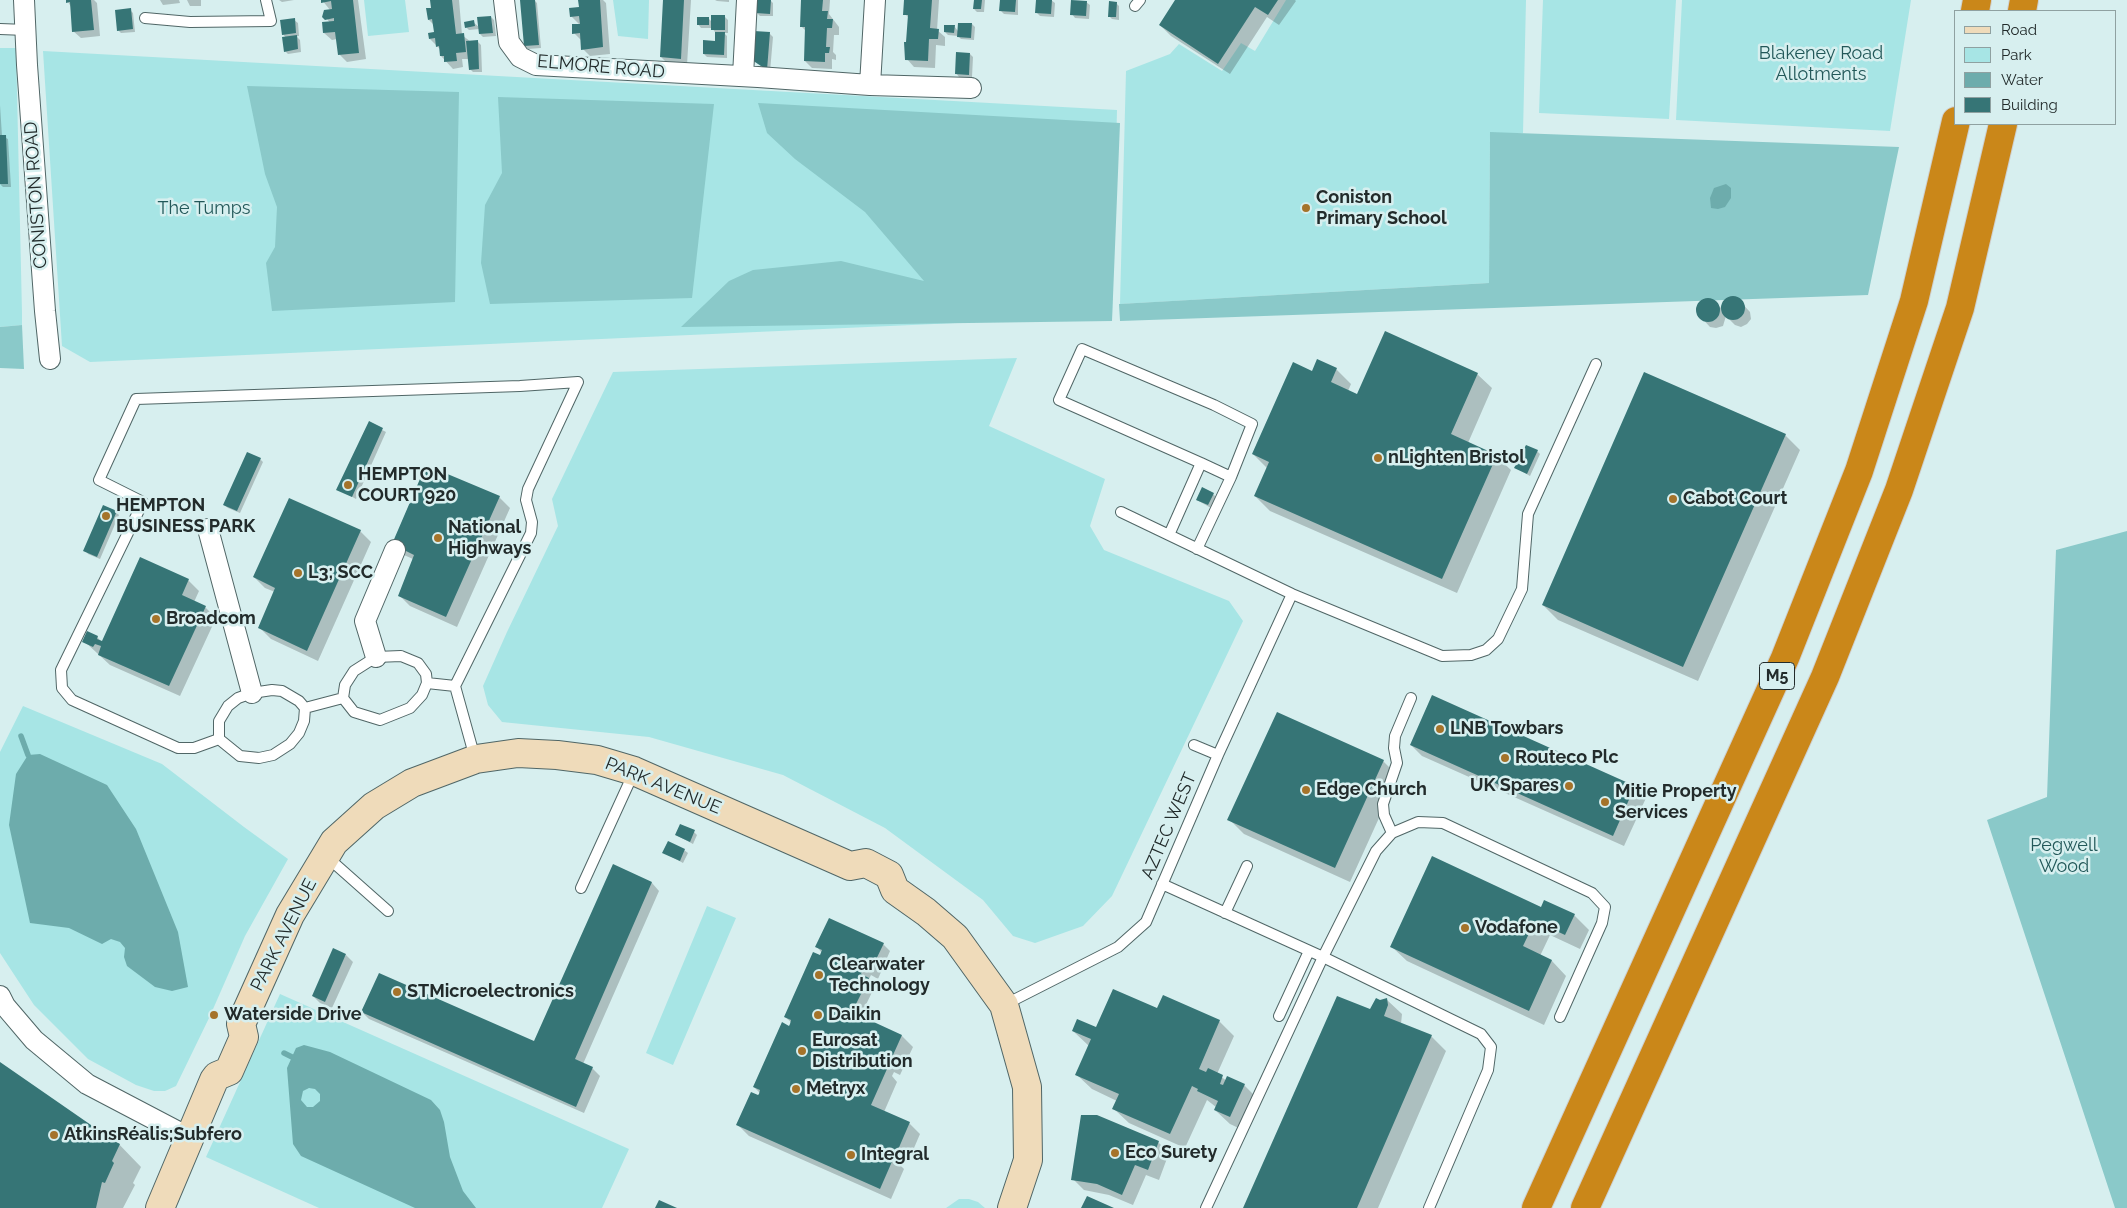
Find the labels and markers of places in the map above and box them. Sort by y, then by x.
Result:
place label: Coniston Primary School [1316,187,1447,230]
marker: Coniston Primary School [1300,202,1312,214]
place label: nLighten Bristol [1388,447,1525,469]
marker: nLighten Bristol [1372,452,1384,464]
place label: HEMPTON COURT 920 [358,464,456,506]
marker: HEMPTON COURT 920 [342,479,354,491]
place label: Cabot Court [1683,488,1787,510]
marker: Cabot Court [1667,493,1679,505]
place label: HEMPTON BUSINESS PARK [116,495,255,538]
marker: HEMPTON BUSINESS PARK [100,510,112,522]
place label: National Highways [448,517,531,560]
marker: National Highways [432,532,444,544]
place label: L3; SCC [308,562,373,584]
marker: L3; SCC [292,567,304,579]
place label: Broadcom [166,608,256,630]
marker: Broadcom [150,613,162,625]
place label: LNB Towbars [1450,718,1563,740]
marker: LNB Towbars [1434,723,1446,735]
place label: Routeco Plc [1515,747,1619,769]
marker: Routeco Plc [1499,752,1511,764]
place label: UK Spares [1470,775,1559,797]
place label: Edge Church [1316,779,1427,801]
marker: UK Spares [1563,780,1575,792]
place label: Mitie Property Services [1615,781,1737,824]
marker: Edge Church [1300,784,1312,796]
marker: Mitie Property Services [1599,796,1611,808]
place label: Vodafone [1475,917,1558,939]
marker: Vodafone [1459,922,1471,934]
place label: Clearwater Technology [829,954,930,996]
marker: Clearwater Technology [813,969,825,981]
place label: STMicroelectronics [407,981,574,1003]
marker: STMicroelectronics [391,986,403,998]
place label: Waterside Drive [224,1004,362,1026]
place label: Daikin [828,1004,881,1026]
marker: Waterside Drive [208,1009,220,1021]
marker: Daikin [812,1009,824,1021]
place label: Eurosat Distribution [812,1030,913,1072]
marker: Eurosat Distribution [796,1045,808,1057]
place label: Metryx [806,1078,865,1100]
marker: Metryx [790,1083,802,1095]
place label: AtkinsRéalis;Subfero [64,1124,242,1146]
marker: AtkinsRéalis;Subfero [48,1129,60,1141]
place label: Eco Surety [1125,1142,1217,1164]
place label: Integral [861,1144,929,1166]
marker: Eco Surety [1109,1147,1121,1159]
marker: Integral [845,1149,857,1161]

